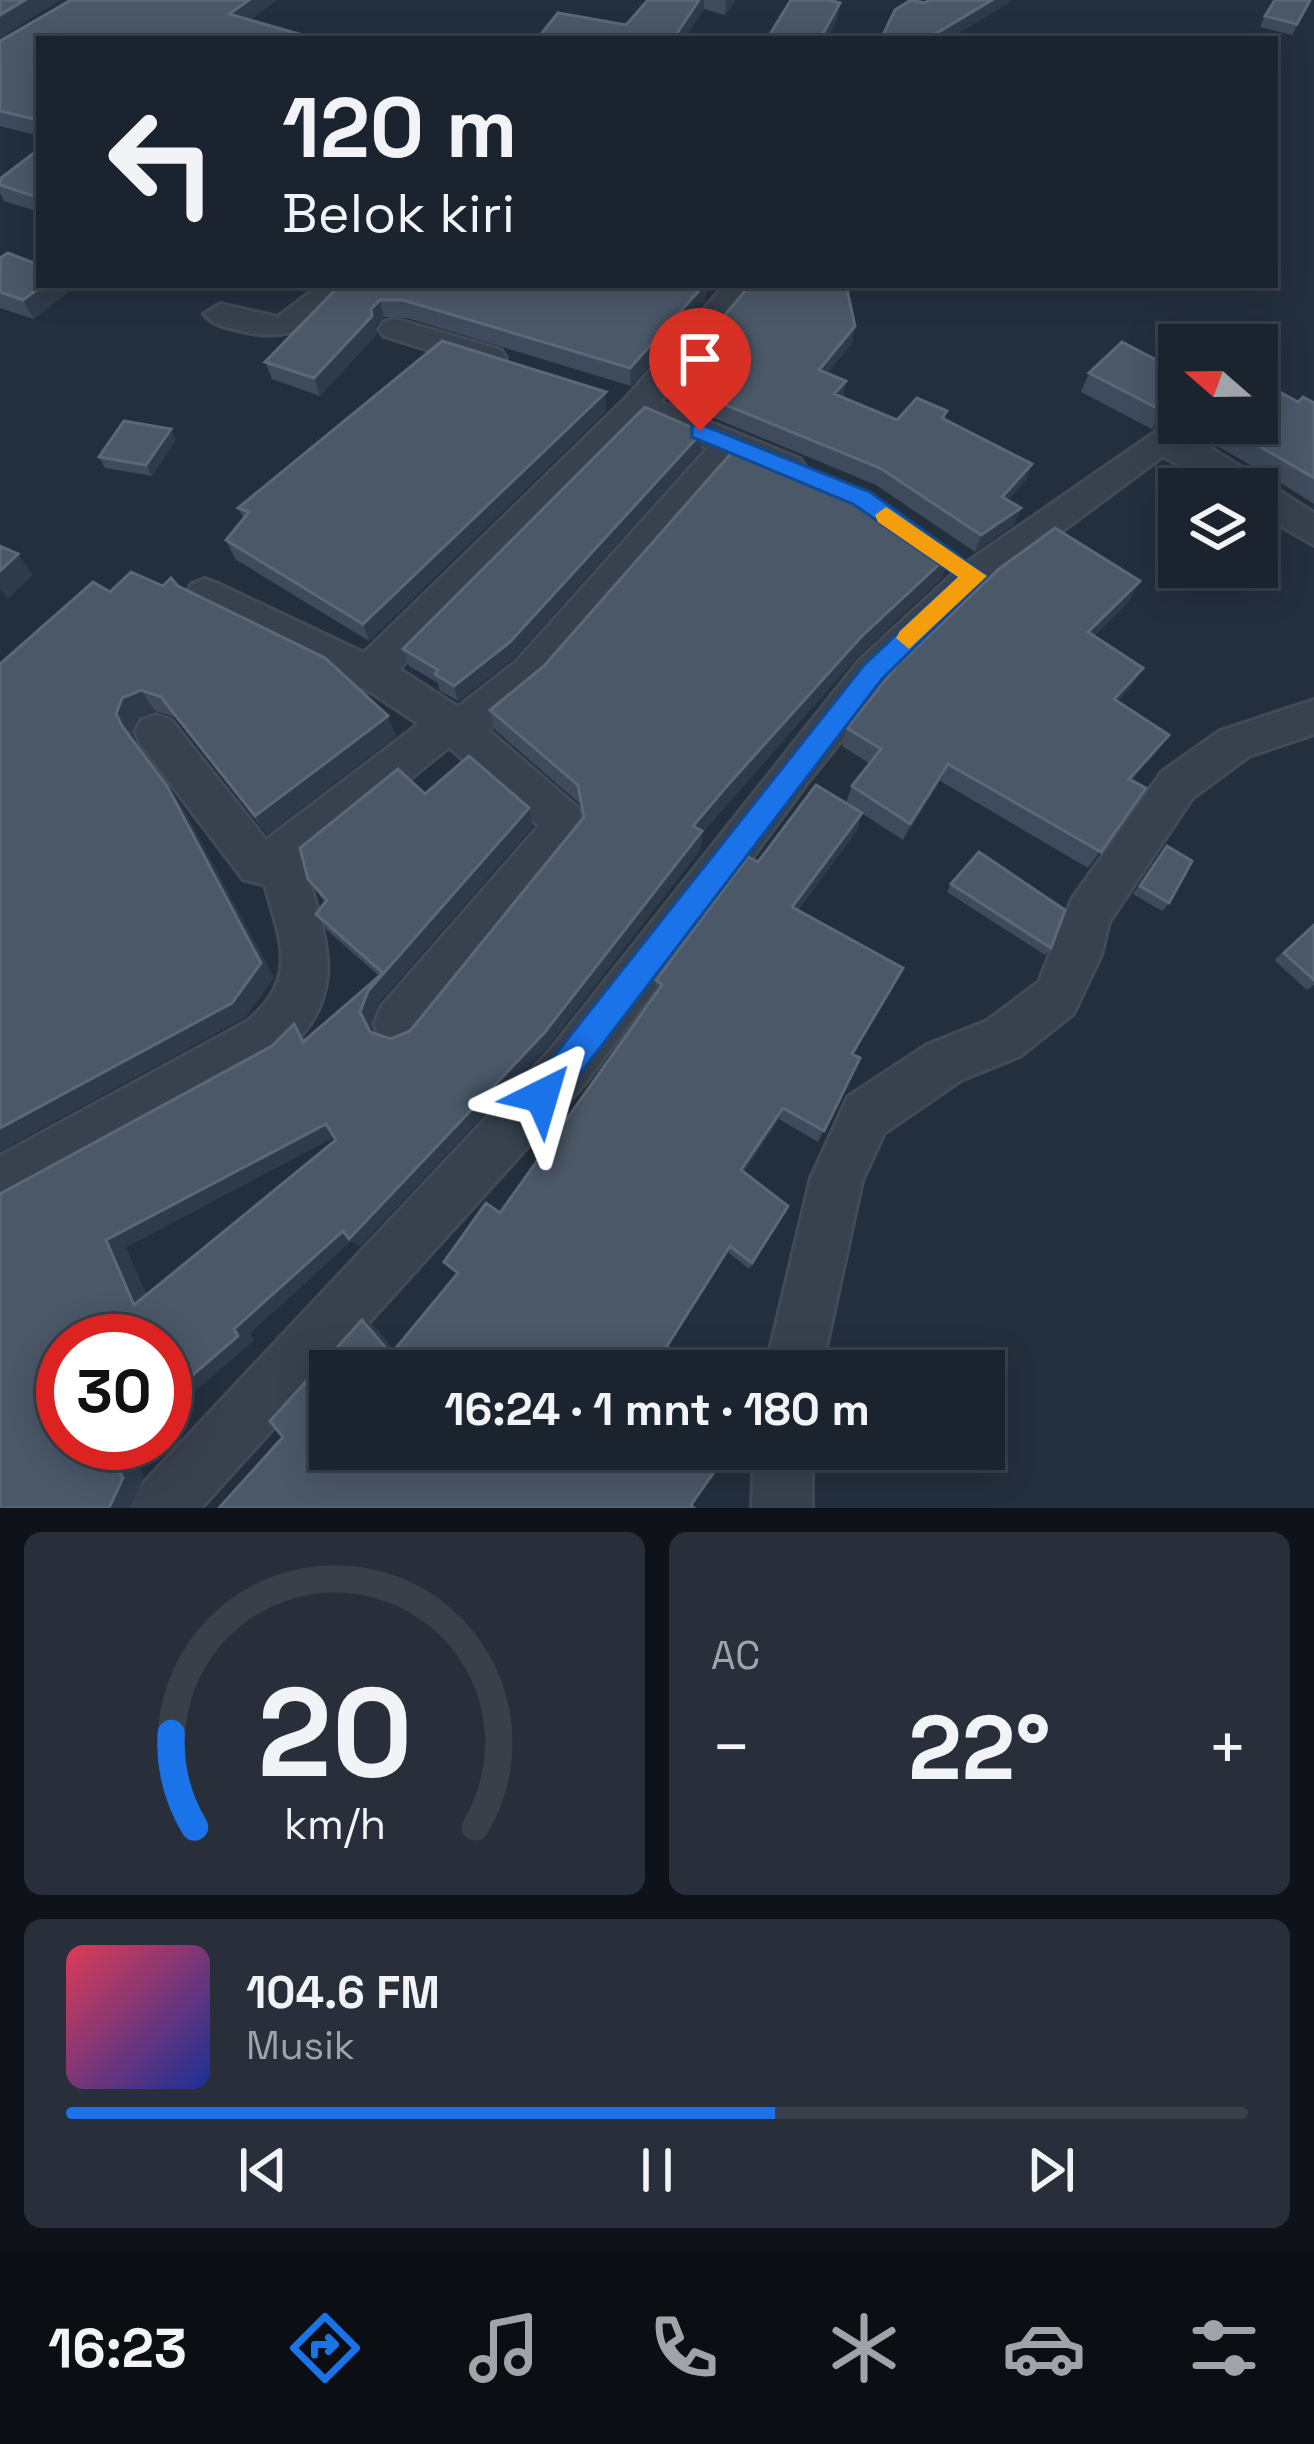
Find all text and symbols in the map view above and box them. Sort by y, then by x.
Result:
text: 120 m [282,74,517,182]
icon: left [84,84,240,240]
text: Belok kiri [282,179,515,248]
pin [649,308,751,431]
north arrow [1158,324,1278,444]
map controls [1158,324,1278,588]
icon: arrive [667,326,733,392]
button: layers [1158,468,1278,588]
position arrow [479,1033,605,1159]
speed limit sign: 30 [36,1314,192,1470]
text: 16:24 · 1 mnt · 180 m [444,1381,870,1438]
text: AC [711,1631,760,1680]
text: 20 [257,1653,412,1812]
text: 22° [908,1690,1051,1805]
text: − [711,1705,752,1789]
text: + [1207,1705,1248,1789]
text: km/h [283,1796,386,1851]
text: 104.6 FM [246,1964,440,2021]
text: Musik [246,2021,355,2070]
icon: previous [230,2137,296,2203]
icon: pause [624,2137,690,2203]
icon: next [1018,2137,1084,2203]
icon: directions [283,2306,367,2390]
icon: music [462,2306,546,2390]
icon: phone [642,2306,726,2390]
icon: climate [822,2306,906,2390]
icon: car [1002,2306,1086,2390]
icon: filters [1182,2306,1266,2390]
text: 16:23 [48,2314,187,2383]

